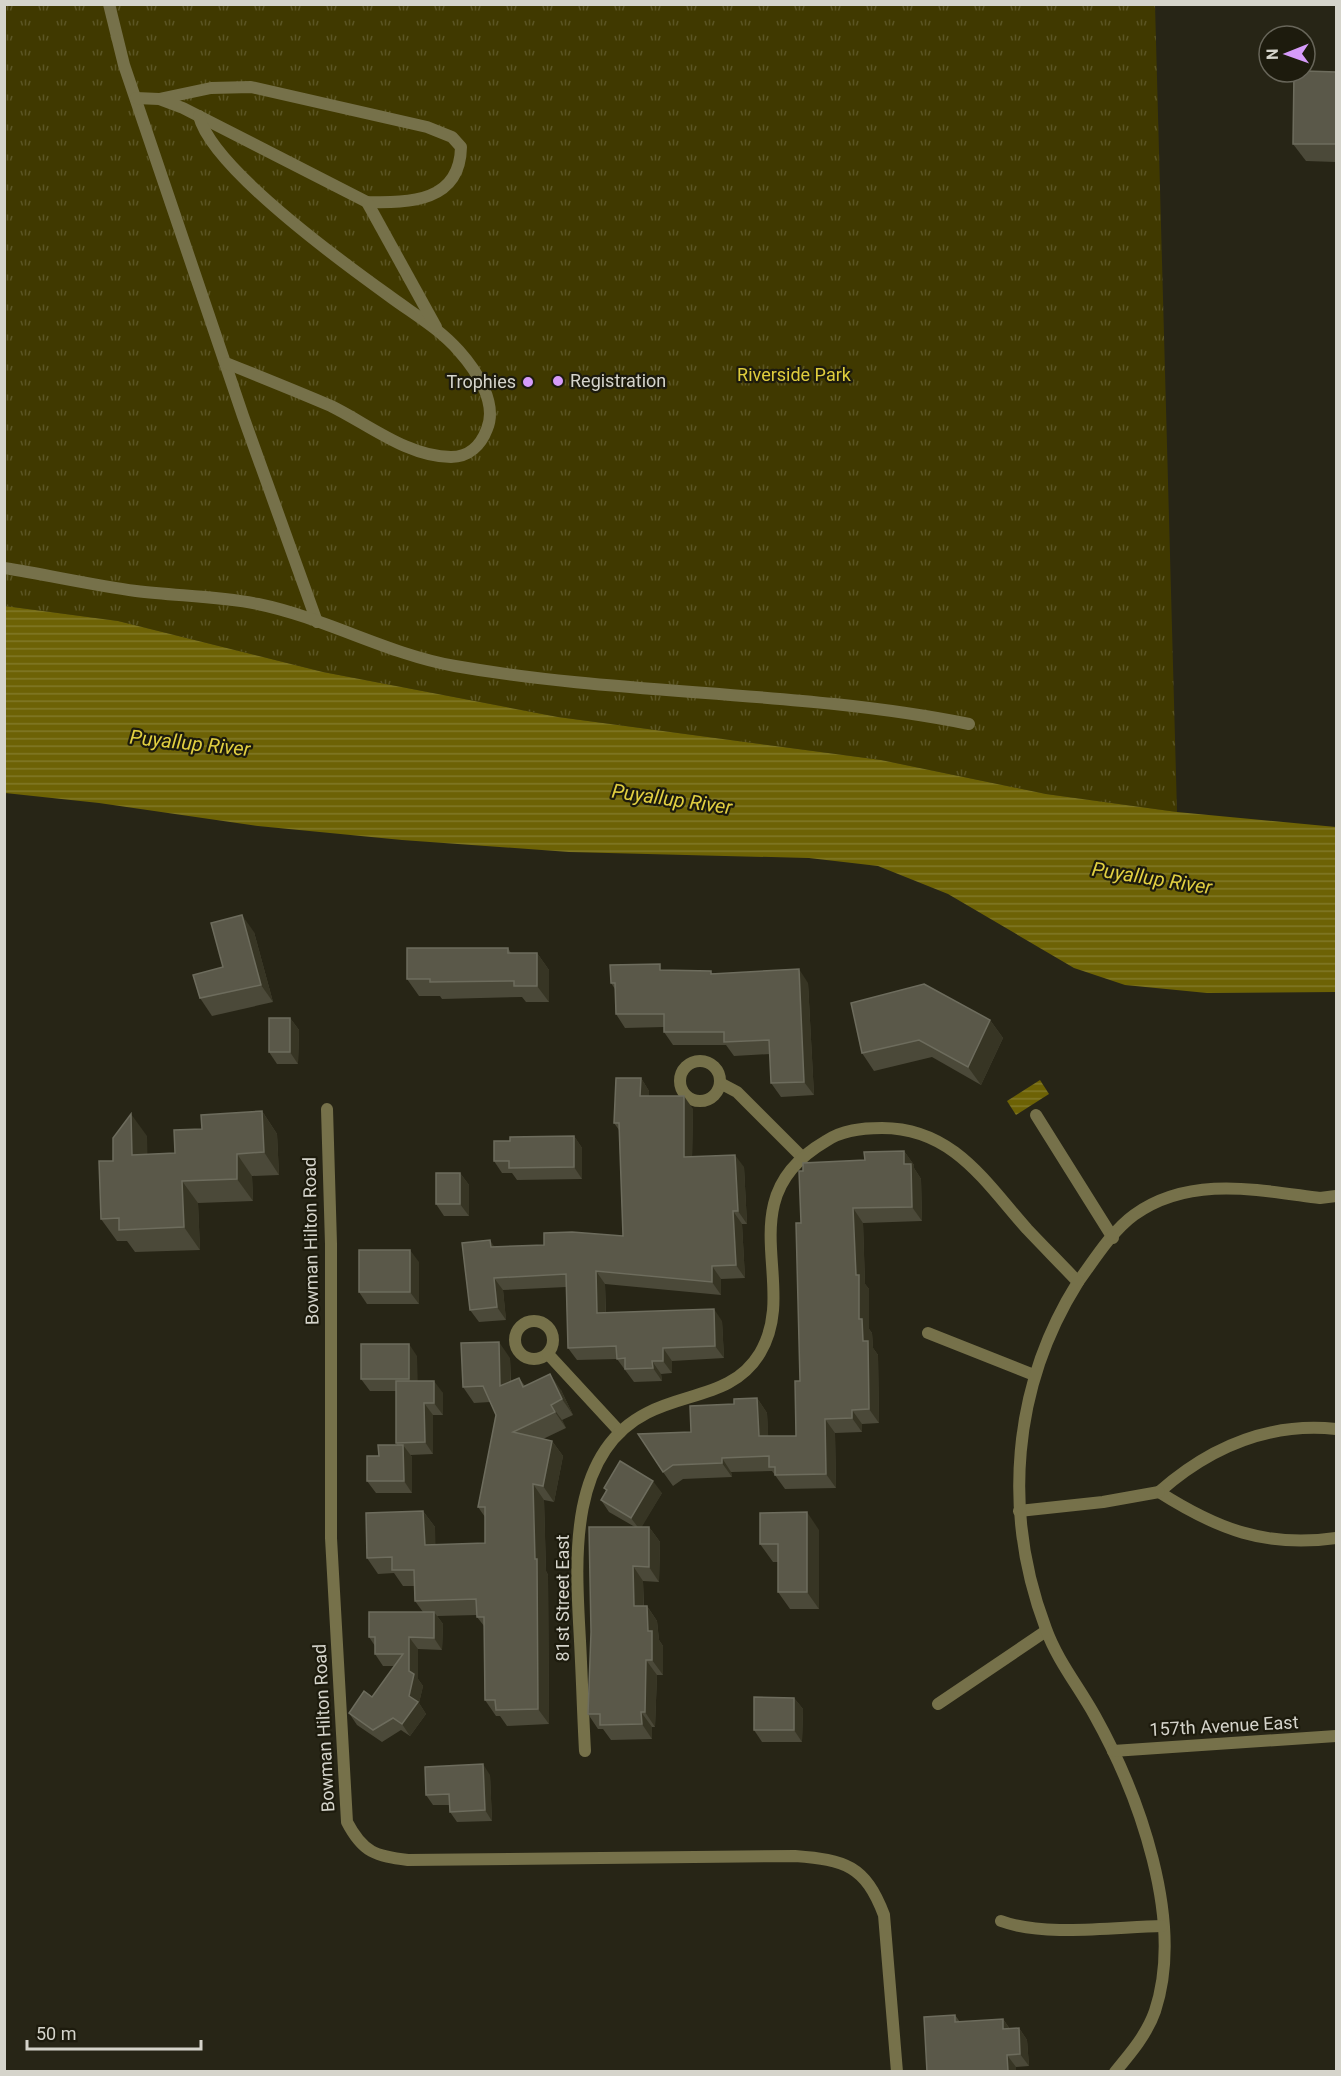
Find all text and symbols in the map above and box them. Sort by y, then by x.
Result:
north arrow [1257,24,1317,84]
text: N [1263,48,1282,60]
park label: Riverside Park [737,364,852,385]
place label: Registration [570,370,666,391]
place label: Trophies [446,371,516,392]
marker: Registration [551,374,565,388]
marker: Trophies [521,375,535,389]
water label: Puyallup River [128,725,253,761]
water label: Puyallup River [610,779,735,820]
water label: Puyallup River [1090,857,1215,900]
street label: Bowman Hilton Road [299,1157,322,1325]
street label: 81st Street East [552,1534,573,1662]
street label: Bowman Hilton Road [309,1643,338,1813]
street label: 157th Avenue East [1149,1711,1299,1740]
scale bar [27,2013,201,2051]
text: 50 m [36,2023,76,2044]

